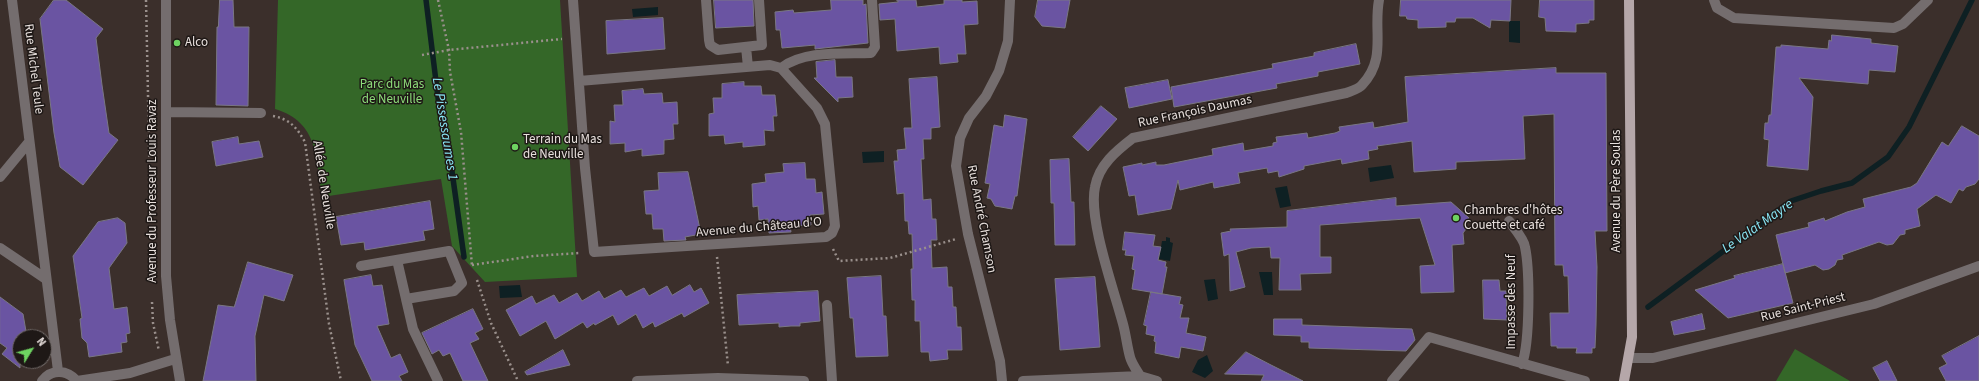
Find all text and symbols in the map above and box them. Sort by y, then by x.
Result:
street label: Rue Michel Teule [20,23,46,115]
place label: Alco [185,35,208,51]
marker: Alco [172,38,182,48]
water label: Le Pissessaumes 1 [428,76,460,182]
park label: Parc du Mas de Neuville [360,77,424,108]
street label: Rue François Daumas [1137,92,1253,132]
street label: Avenue du Professeur Louis Ravaz [145,99,161,283]
street label: Avenue du Père Soulas [1609,130,1625,252]
place label: Terrain du Mas de Neuville [523,132,602,163]
street label: Allée de Neuville [308,139,338,231]
marker: Terrain du Mas de Neuville [510,142,520,152]
street label: Rue André Chamson [963,164,999,274]
water label: Le Valat Mayre [1719,196,1797,258]
place label: Chambres d'hôtes Couette et café [1464,203,1562,234]
marker: Chambres d'hôtes Couette et café [1451,213,1461,223]
street label: Avenue du Château d'O [695,215,823,241]
street label: Impasse des Neuf [1504,254,1520,350]
street label: Rue Saint-Priest [1759,290,1847,326]
north arrow [12,329,52,369]
text: N [33,335,49,350]

